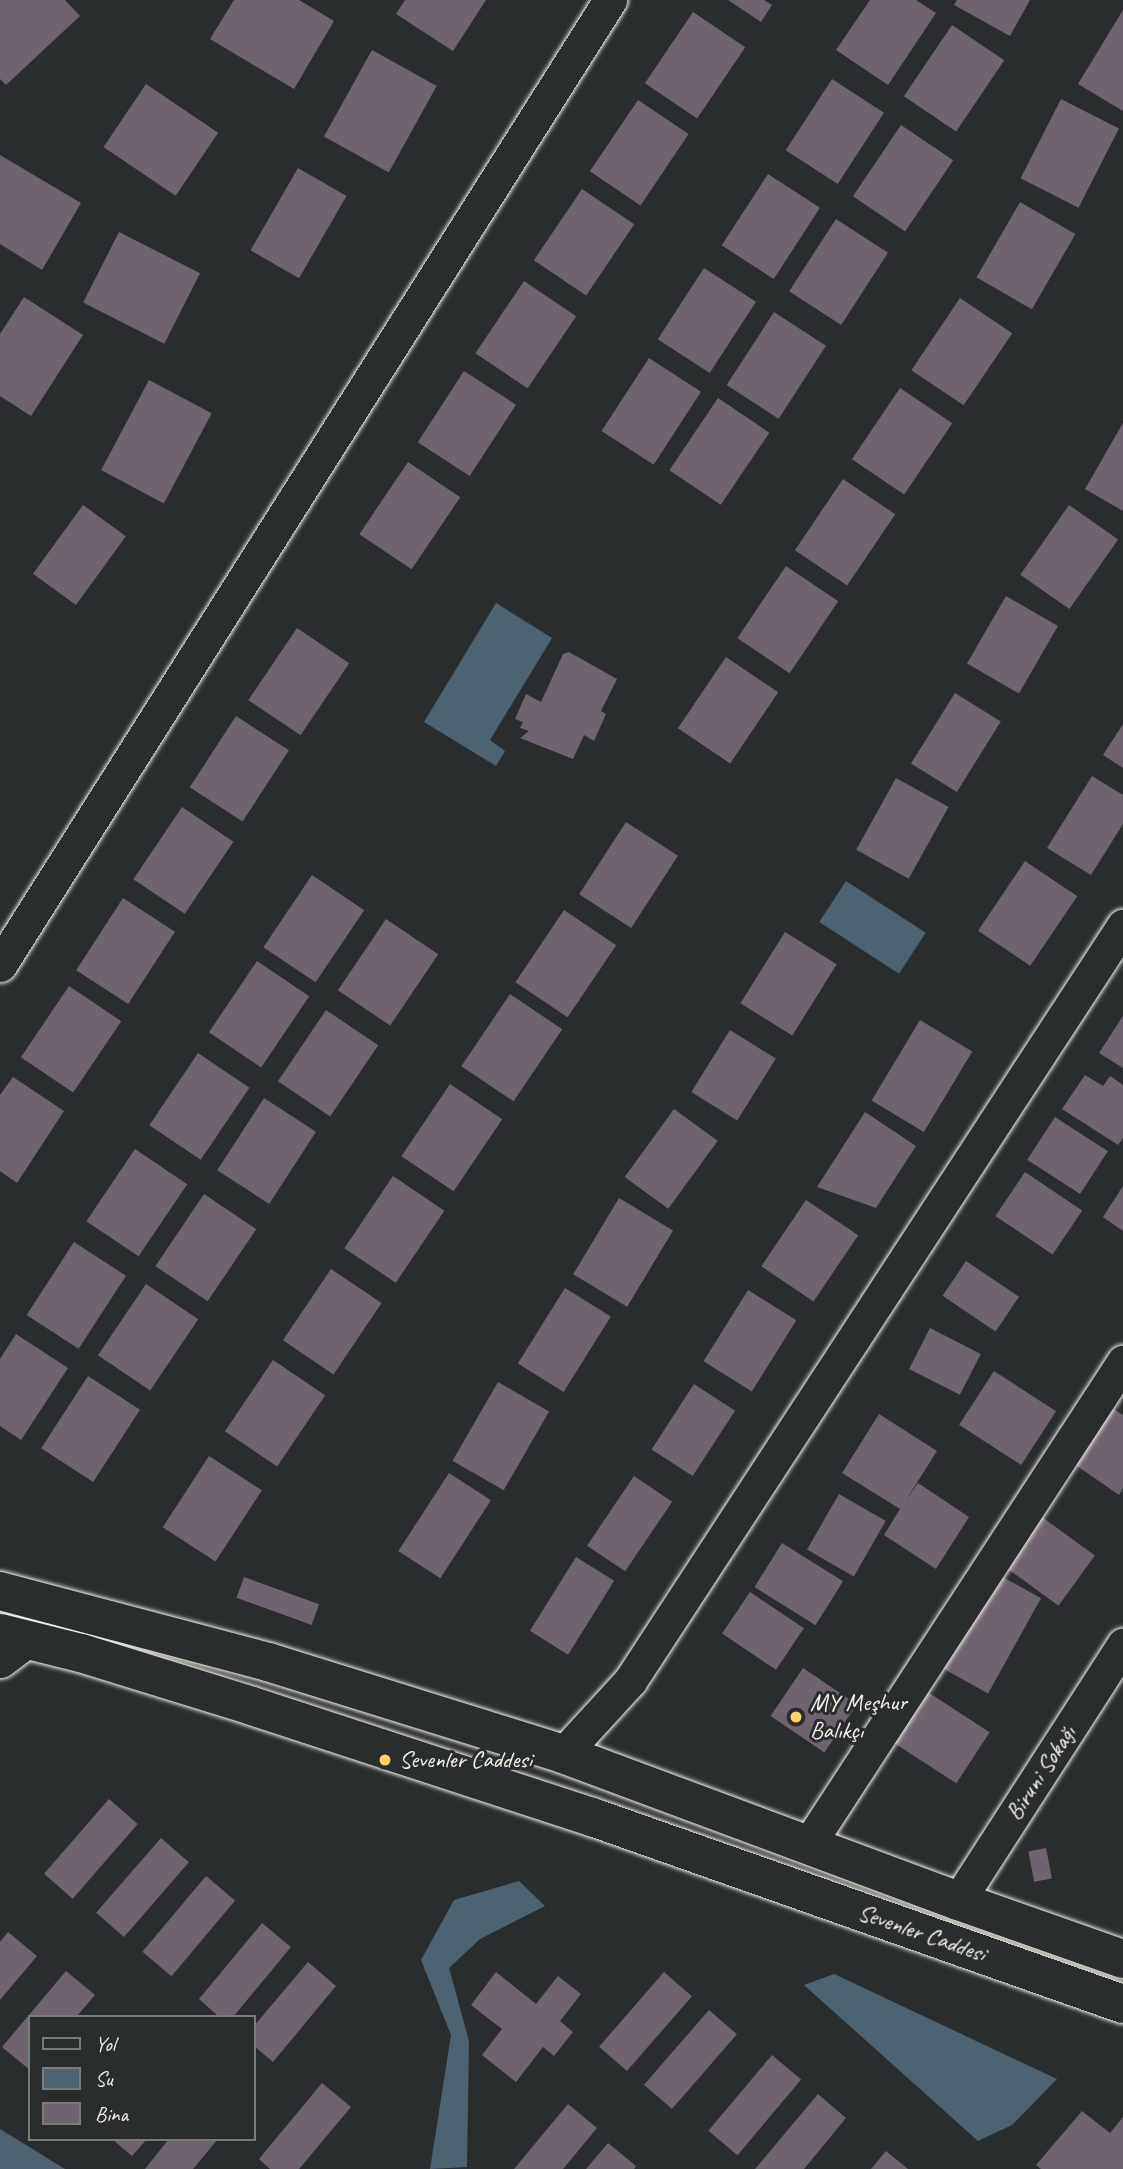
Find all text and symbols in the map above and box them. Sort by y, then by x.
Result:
place label: MY Meşhur Balıkçı [810,1689,907,1745]
marker: MY Meşhur Balıkçı [788,1709,804,1725]
street label: Biruni Sokağı [1000,1720,1082,1826]
place label: Sevenler Caddesi [399,1746,532,1774]
marker: Sevenler Caddesi [377,1752,393,1768]
street label: Sevenler Caddesi [854,1898,990,1968]
legend [28,2015,256,2141]
text: Yol [95,2031,115,2057]
text: Su [95,2066,113,2092]
text: Bina [95,2101,128,2127]

